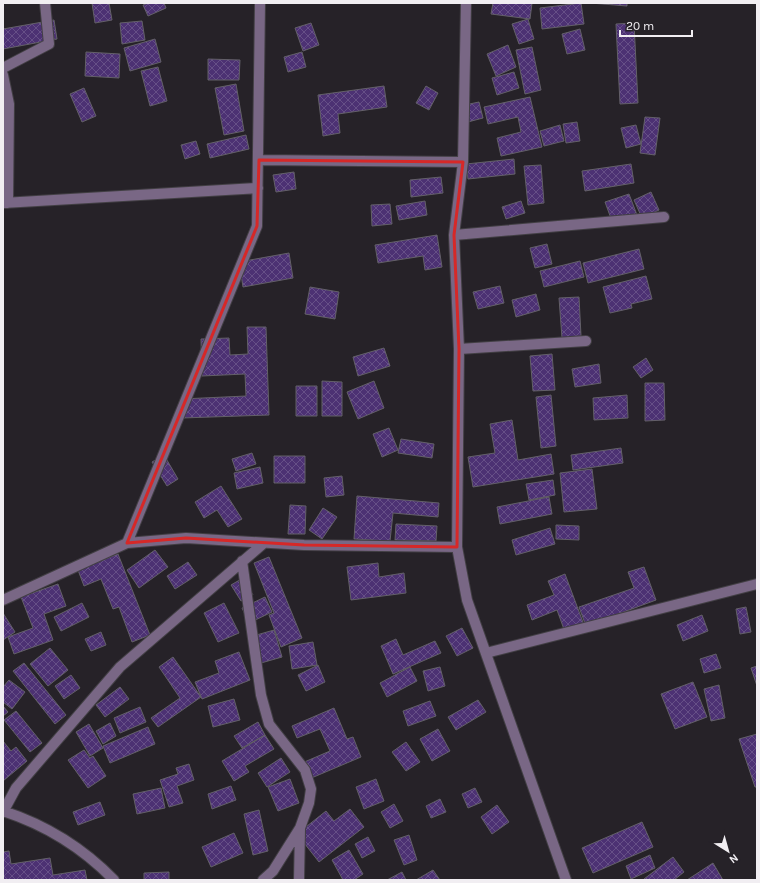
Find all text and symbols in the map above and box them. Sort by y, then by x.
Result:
scale bar [620,12,692,38]
text: 20 m [626,19,654,33]
north arrow [708,831,748,871]
text: N [727,851,741,866]

